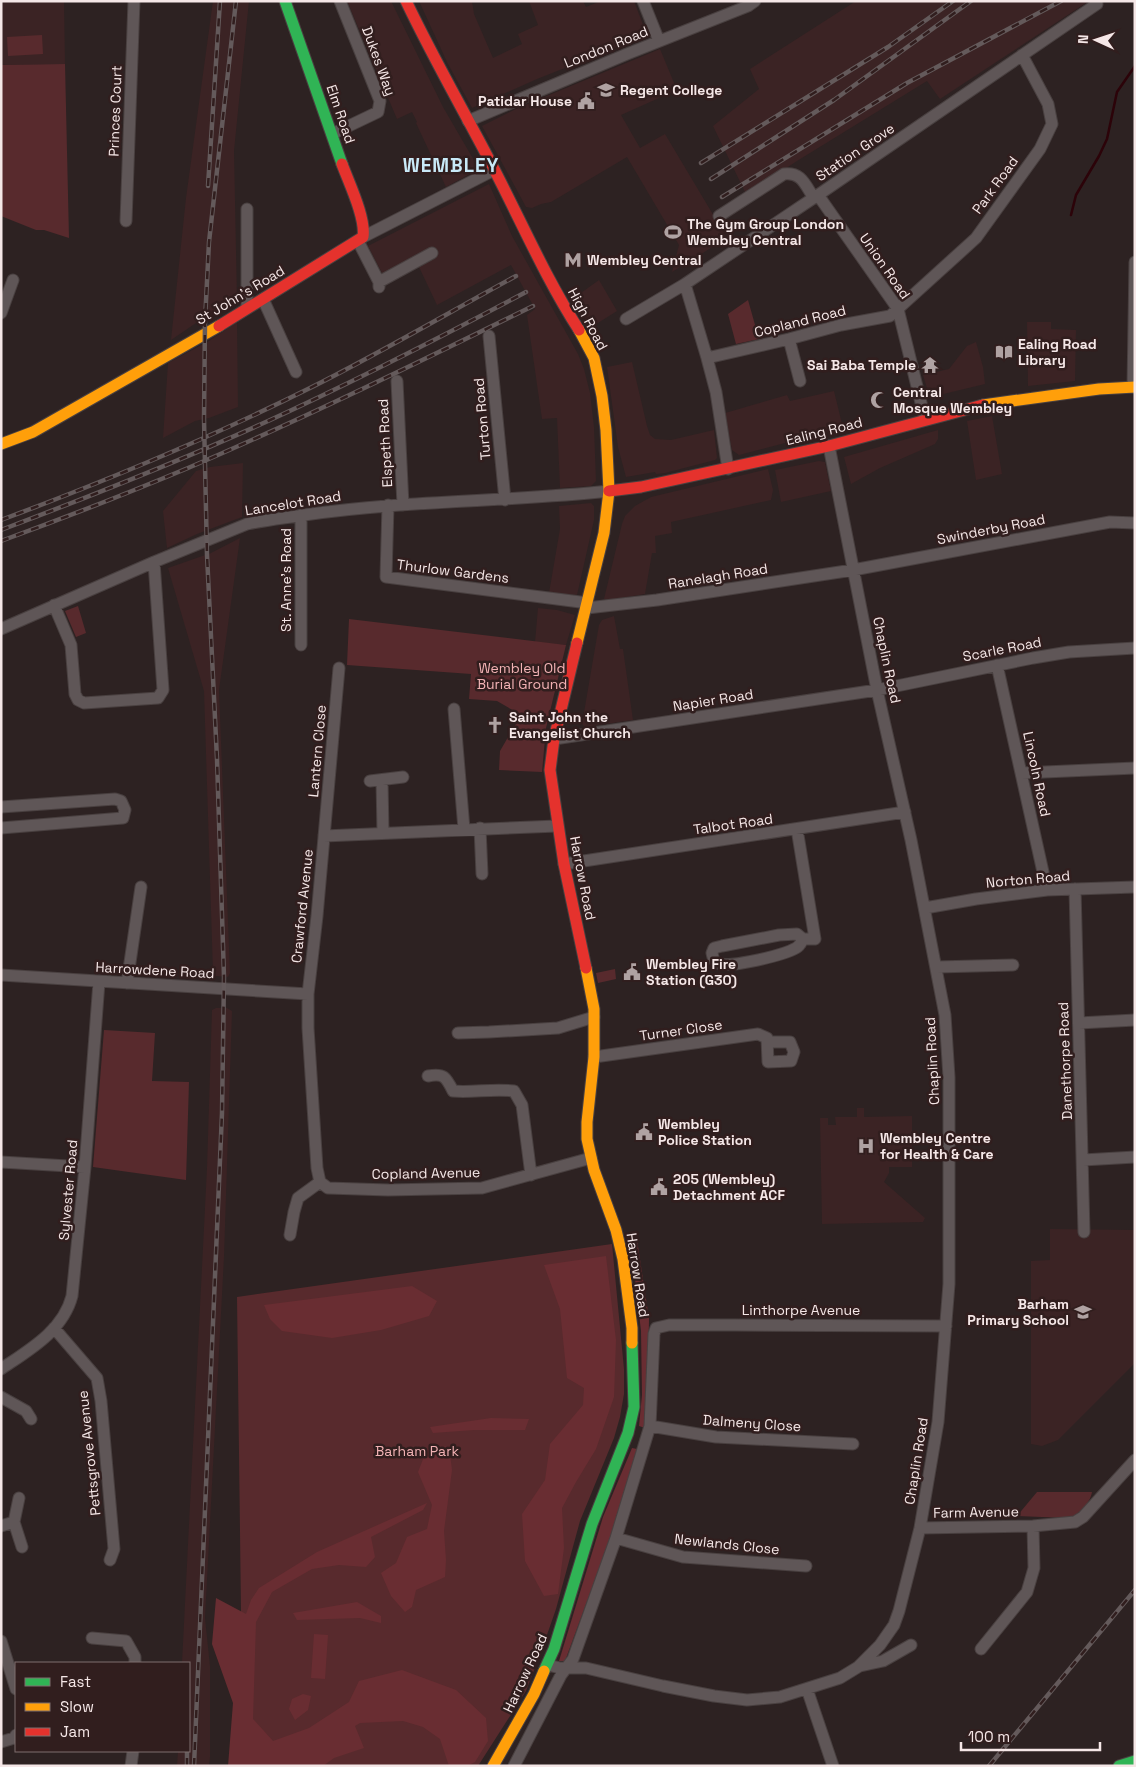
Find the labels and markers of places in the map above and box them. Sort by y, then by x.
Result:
school or university icon: Regent College [596,80,616,100]
place label: Regent College [620,81,722,99]
public building icon: Patidar House [576,91,596,111]
place label: Patidar House [478,92,572,110]
place label: The Gym Group London Wembley Central [687,215,844,249]
sports icon: The Gym Group London Wembley Central [663,222,683,242]
metro station icon: Wembley Central [563,250,583,270]
place label: Wembley Central [587,251,702,269]
place label: Ealing Road Library [1018,335,1097,369]
library icon: Ealing Road Library [994,342,1014,362]
temple icon: Sai Baba Temple [920,355,940,375]
place label: Sai Baba Temple [807,356,916,374]
place label: Central Mosque Wembley [893,383,1012,417]
mosque icon: Central Mosque Wembley [869,390,889,410]
place label: Saint John the Evangelist Church [509,708,631,742]
church icon: Saint John the Evangelist Church [485,715,505,735]
place label: Wembley Fire Station (G30) [646,955,737,989]
public building icon: Wembley Fire Station (G30) [622,962,642,982]
place label: Wembley Police Station [658,1115,752,1149]
public building icon: Wembley Police Station [634,1122,654,1142]
place label: Wembley Centre for Health & Care [880,1129,994,1163]
hospital icon: Wembley Centre for Health & Care [856,1136,876,1156]
place label: 205 (Wembley) Detachment ACF [673,1170,785,1204]
public building icon: 205 (Wembley) Detachment ACF [649,1177,669,1197]
place label: Barham Primary School [967,1295,1069,1329]
school or university icon: Barham Primary School [1073,1302,1093,1322]

